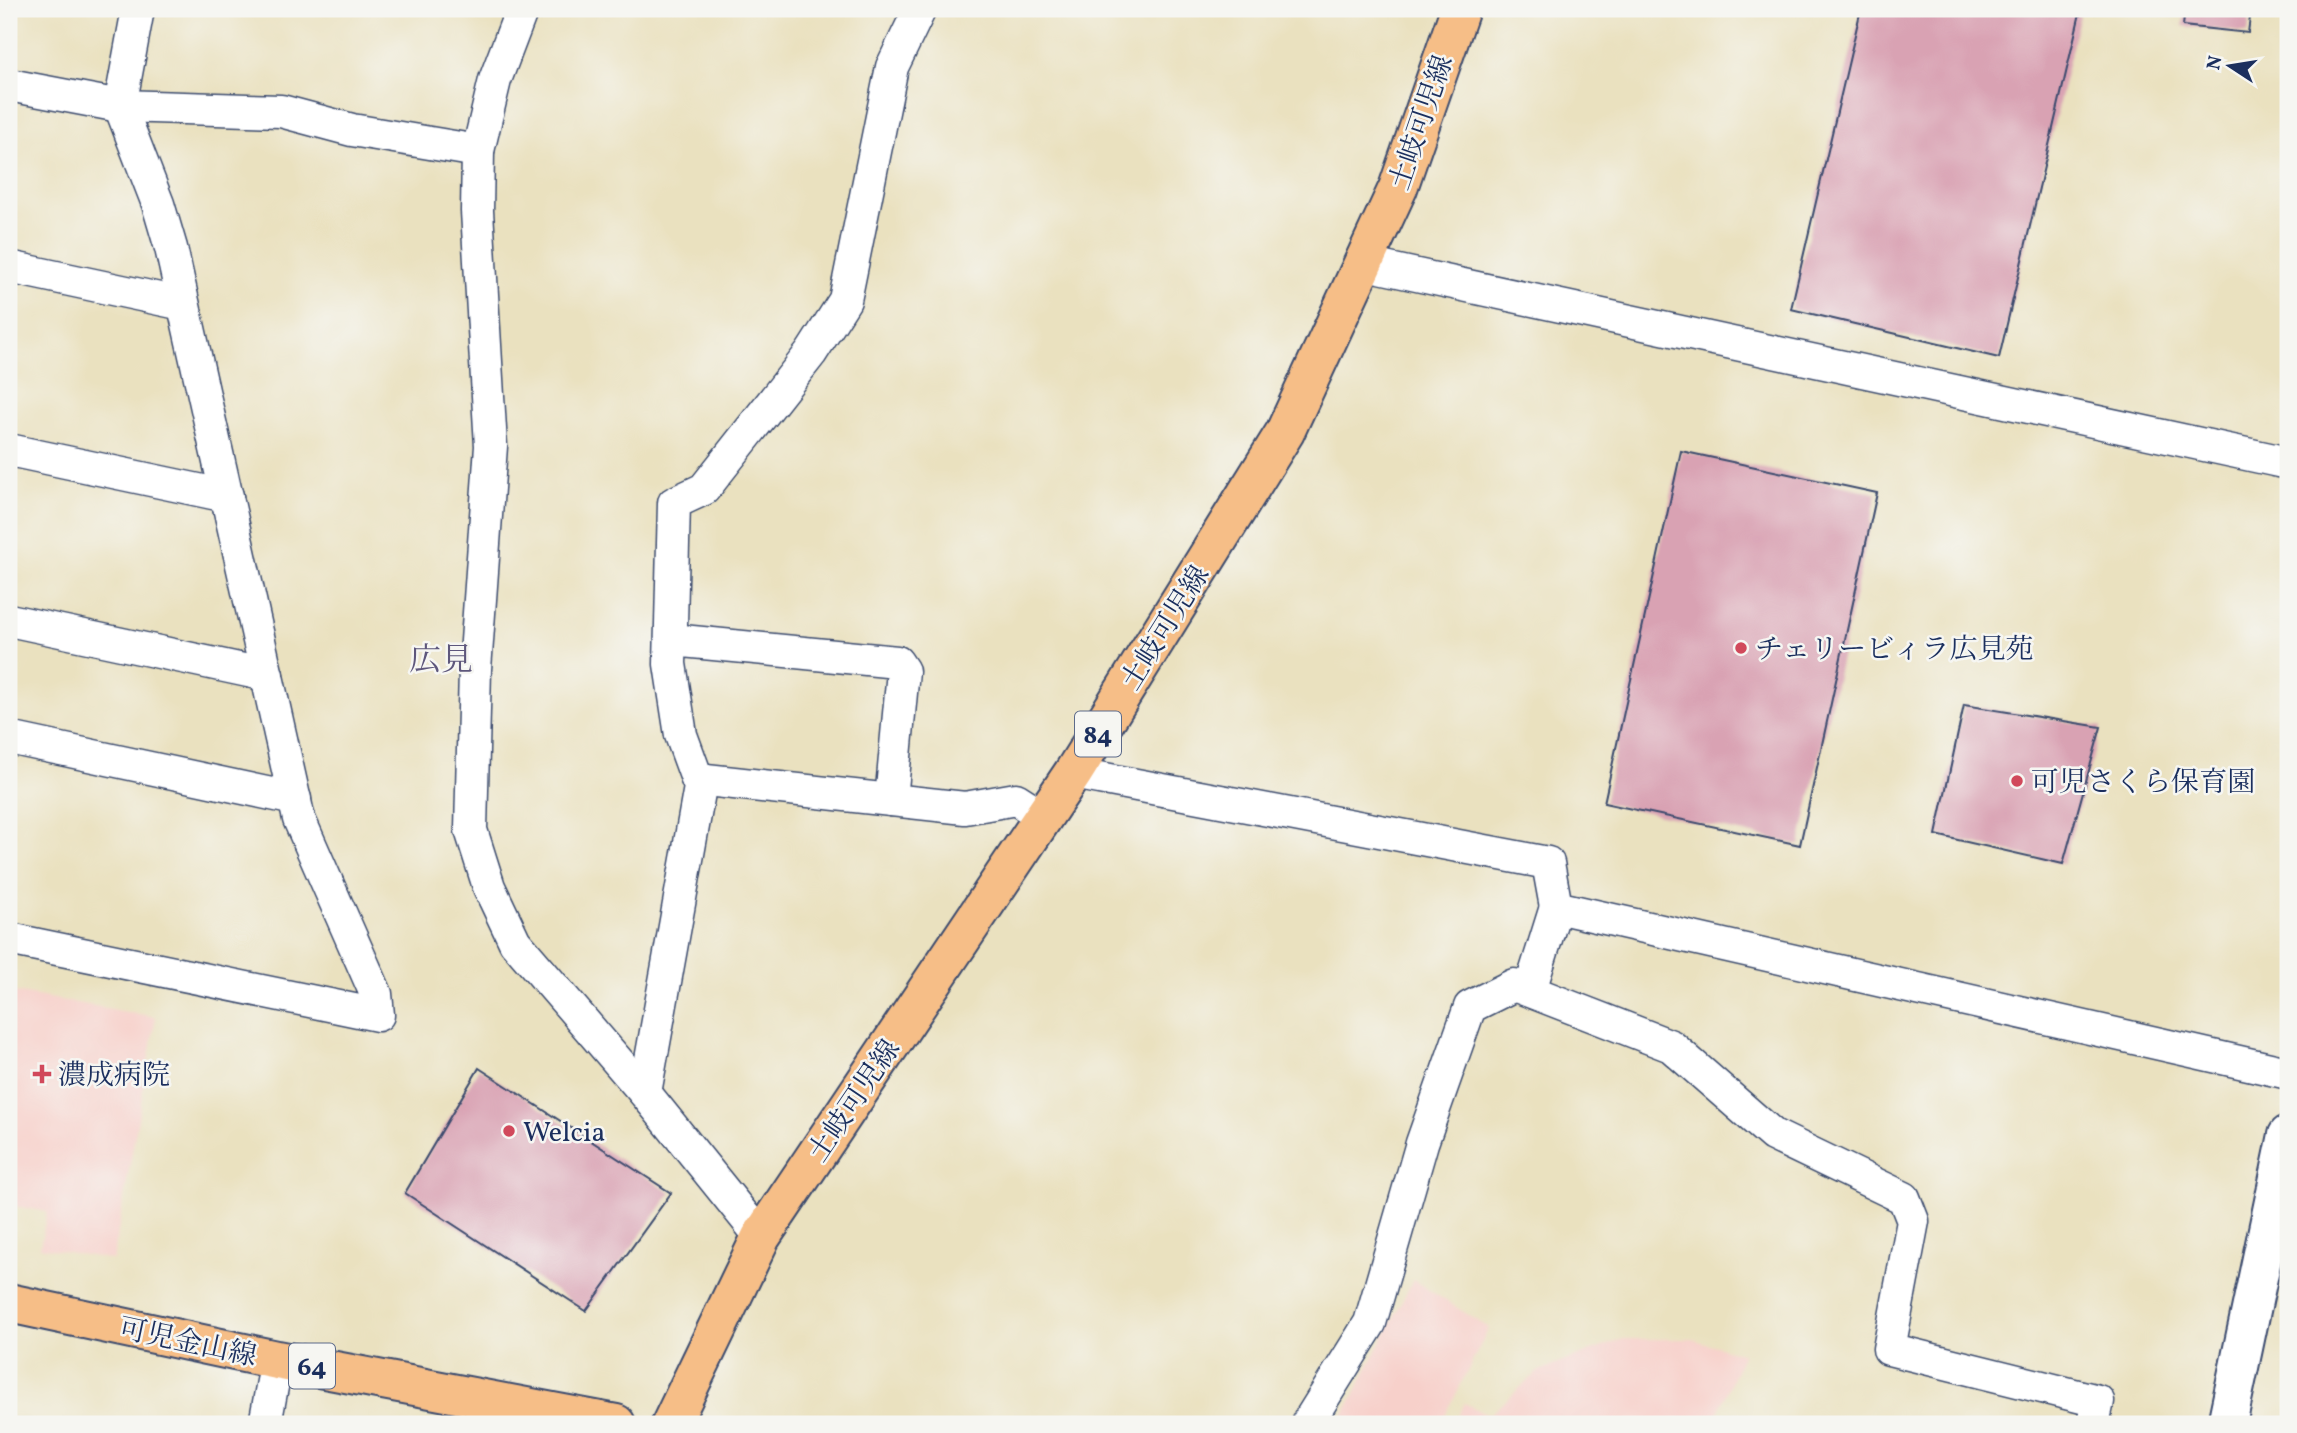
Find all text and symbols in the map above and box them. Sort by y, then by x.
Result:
north arrow [2196,32,2266,102]
street label: 土岐可児線 [1381,50,1464,195]
text: N [2201,53,2230,72]
street label: 土岐可児線 [1112,559,1220,698]
place label: チェリービィラ広見苑 [1755,631,2034,670]
district label: 広見 [409,640,473,684]
marker: チェリービィラ広見苑 [1733,640,1749,656]
road number: 84 [1075,712,1121,756]
place label: 可児さくら保育園 [2031,764,2255,803]
marker: 可児さくら保育園 [2009,773,2025,789]
street label: 土岐可児線 [800,1032,910,1170]
place label: 濃成病院 [58,1057,170,1096]
marker: 濃成病院 [32,1064,52,1084]
place label: Welcia [523,1114,605,1153]
marker: Welcia [501,1123,517,1139]
street label: 可児金山線 [115,1310,260,1377]
road number: 64 [289,1344,335,1388]

